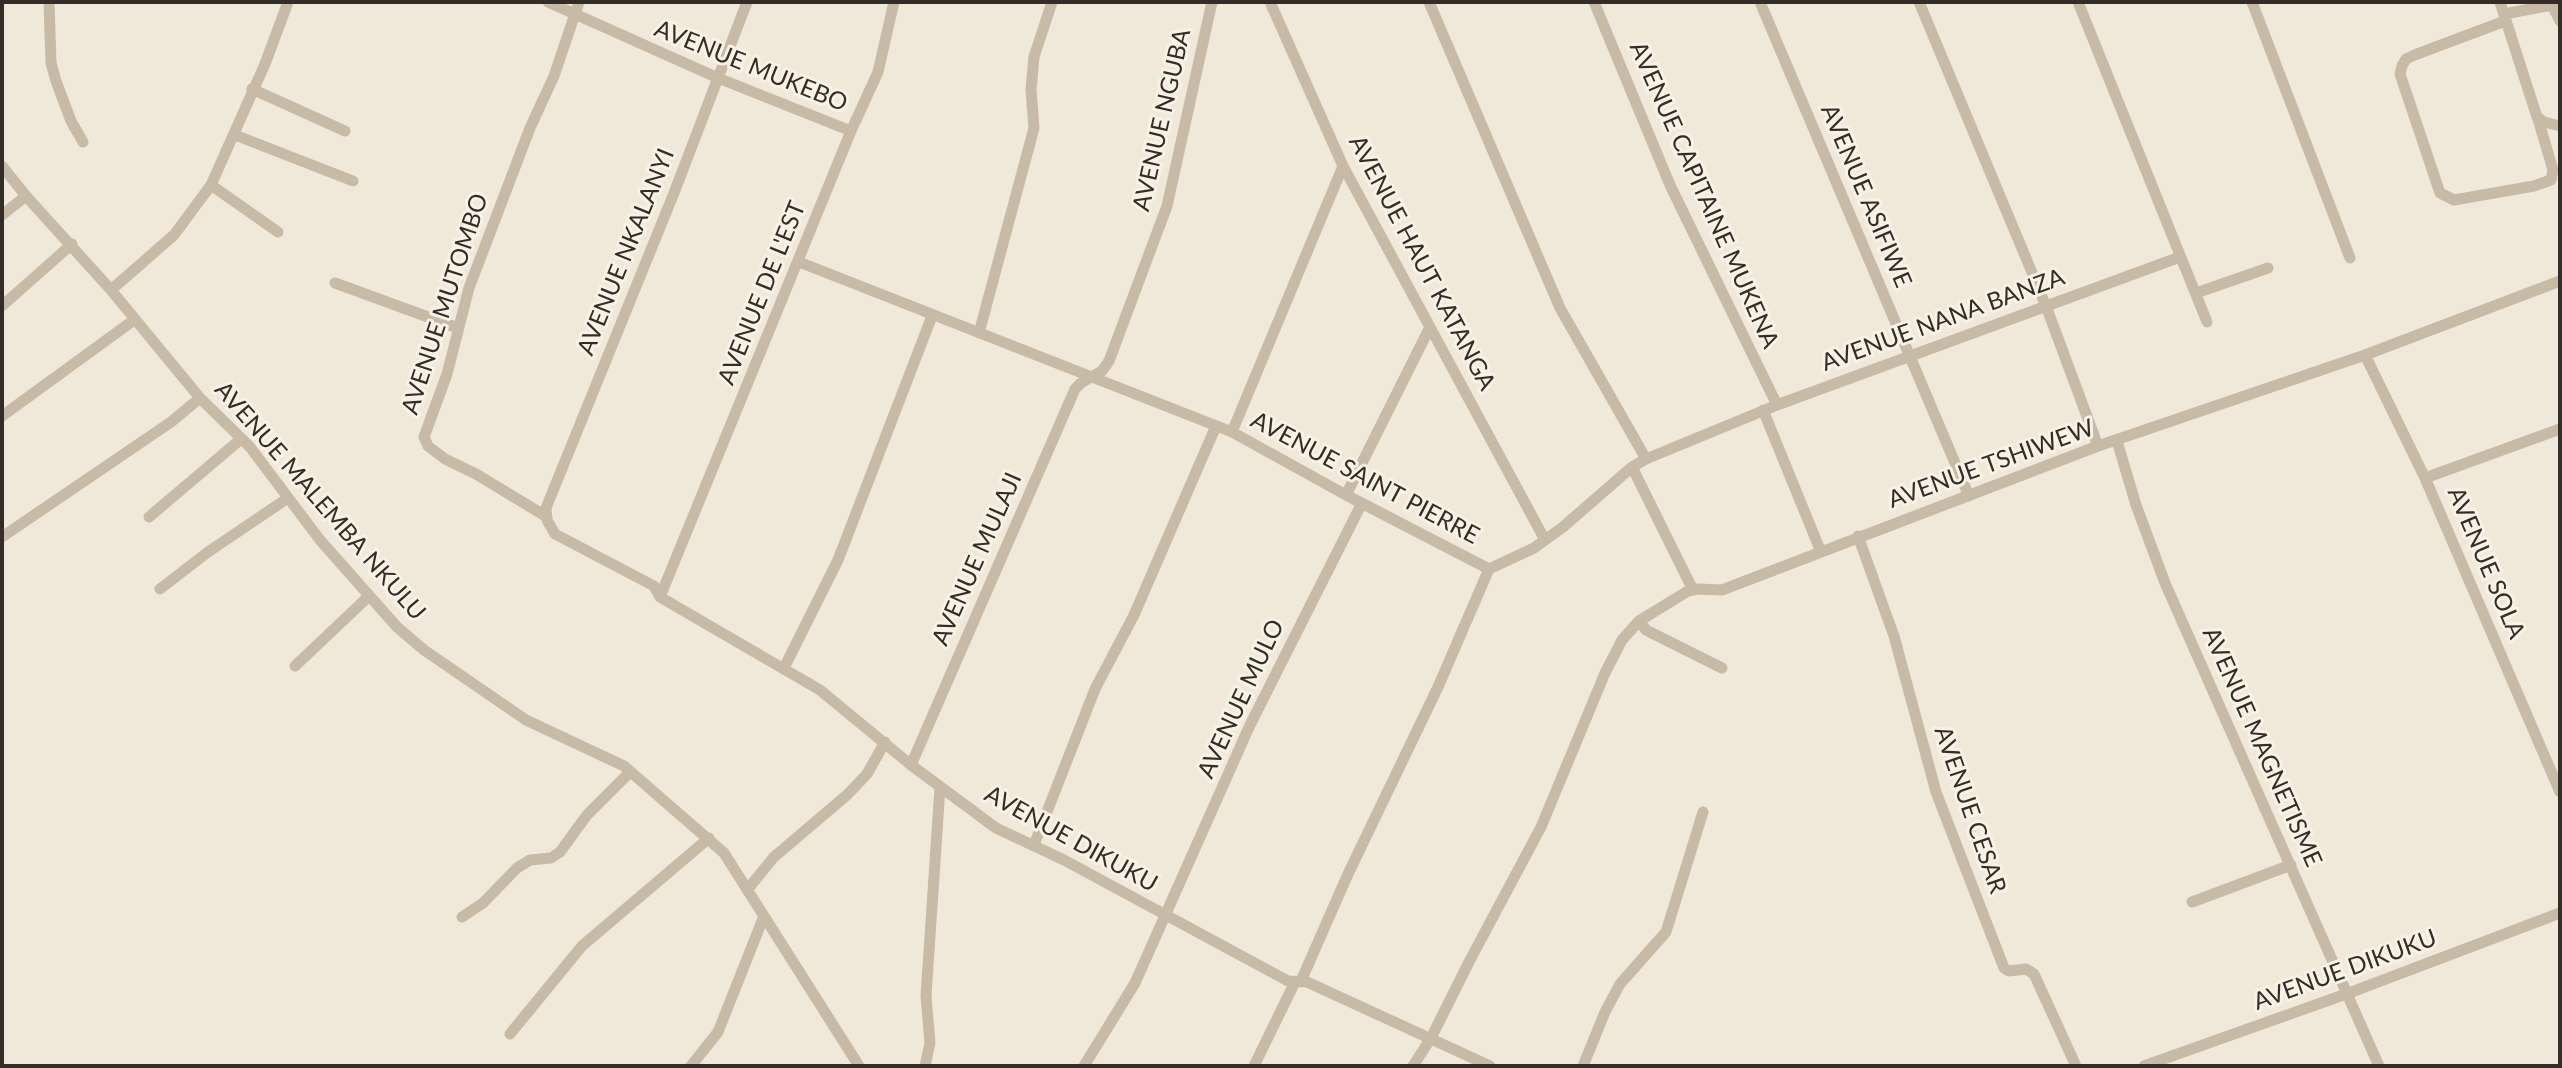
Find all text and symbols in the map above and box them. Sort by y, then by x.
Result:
street label: AVENUE MUKEBO [650,14,852,118]
street label: AVENUE NGUBA [1127,26,1197,214]
street label: AVENUE CAPITAINE MUKENA [1623,37,1785,353]
street label: AVENUE ASIFIWE [1814,100,1918,292]
street label: AVENUE HAUT KATANGA [1343,131,1501,395]
street label: AVENUE NKALANYI [571,145,681,359]
street label: AVENUE MUTOMBO [396,190,494,418]
street label: AVENUE DE L'EST [712,197,812,389]
street label: AVENUE NANA BANZA [1817,263,2069,377]
street label: AVENUE MALEMBA NKULU [208,376,432,626]
street label: AVENUE SAINT PIERRE [1246,406,1484,550]
street label: AVENUE TSHIWEW [1884,413,2098,515]
street label: AVENUE MULAJI [926,468,1028,650]
street label: AVENUE SOLA [2441,483,2531,643]
street label: AVENUE MULO [1192,615,1290,783]
street label: AVENUE MAGNETISME [2196,623,2328,871]
street label: AVENUE CESAR [1928,723,2012,897]
street label: AVENUE DIKUKU [980,780,1162,898]
street label: AVENUE DIKUKU [2249,923,2441,1017]

